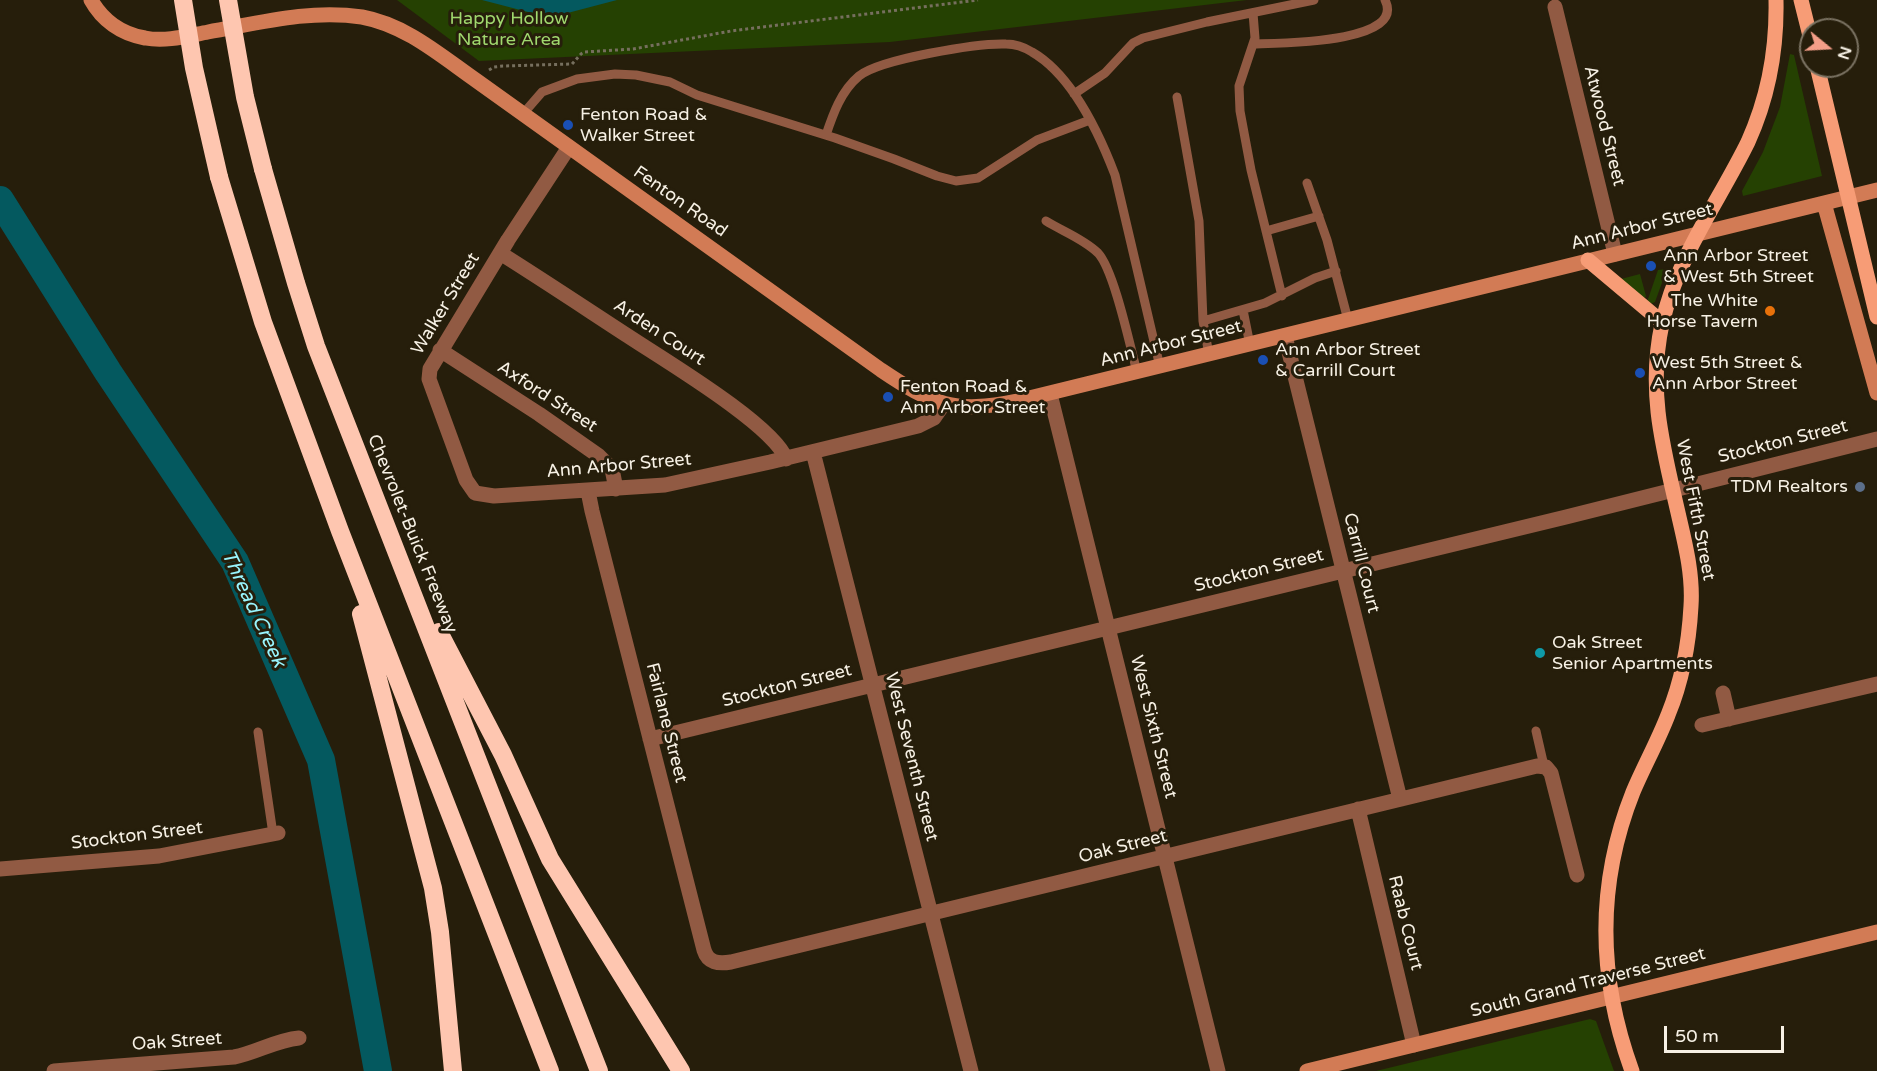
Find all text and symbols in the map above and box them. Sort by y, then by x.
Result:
park label: Happy Hollow Nature Area [450,8,568,50]
north arrow [1799,18,1859,78]
text: N [1833,44,1856,62]
street label: Atwood Street [1579,64,1629,188]
place label: Fenton Road & Walker Street [580,104,708,146]
marker: Fenton Road & Walker Street [561,118,575,132]
street label: Fenton Road [629,162,731,242]
street label: Ann Arbor Street [1569,199,1715,255]
place label: Ann Arbor Street & West 5th Street [1663,245,1814,288]
street label: Walker Street [407,249,485,359]
marker: Ann Arbor Street & West 5th Street [1644,259,1658,273]
place label: The White Horse Tavern [1646,290,1758,332]
street label: Arden Court [609,295,709,371]
marker: The White Horse Tavern [1763,304,1777,318]
street label: Ann Arbor Street [1098,316,1244,372]
place label: Ann Arbor Street & Carrill Court [1275,339,1420,382]
place label: West 5th Street & Ann Arbor Street [1652,352,1803,394]
marker: Ann Arbor Street & Carrill Court [1256,353,1270,367]
street label: Axford Street [493,357,601,437]
marker: West 5th Street & Ann Arbor Street [1633,366,1647,380]
place label: Fenton Road & Ann Arbor Street [900,376,1045,418]
marker: Fenton Road & Ann Arbor Street [881,390,895,404]
street label: Stockton Street [1716,415,1850,469]
street label: Chevrolet-Buick Freeway [362,431,462,637]
street label: West Fifth Street [1671,437,1719,583]
street label: Ann Arbor Street [546,449,692,483]
place label: TDM Realtors [1731,476,1848,498]
marker: TDM Realtors [1853,480,1867,494]
street label: Carrill Court [1338,511,1384,615]
street label: Stockton Street [1192,544,1326,598]
water label: Thread Creek [215,547,291,671]
place label: Oak Street Senior Apartments [1552,632,1713,674]
marker: Oak Street Senior Apartments [1533,646,1547,660]
street label: West Sixth Street [1125,653,1181,801]
street label: Stockton Street [720,659,854,713]
street label: Fairlane Street [641,661,691,785]
street label: West Seventh Street [880,670,942,844]
street label: Stockton Street [70,817,204,855]
street label: Oak Street [1076,826,1170,868]
street label: Raab Court [1383,873,1427,973]
street label: South Grand Traverse Street [1468,943,1708,1023]
scale bar [1667,1014,1787,1052]
text: 50 m [1675,1025,1719,1047]
street label: Oak Street [131,1028,223,1056]

